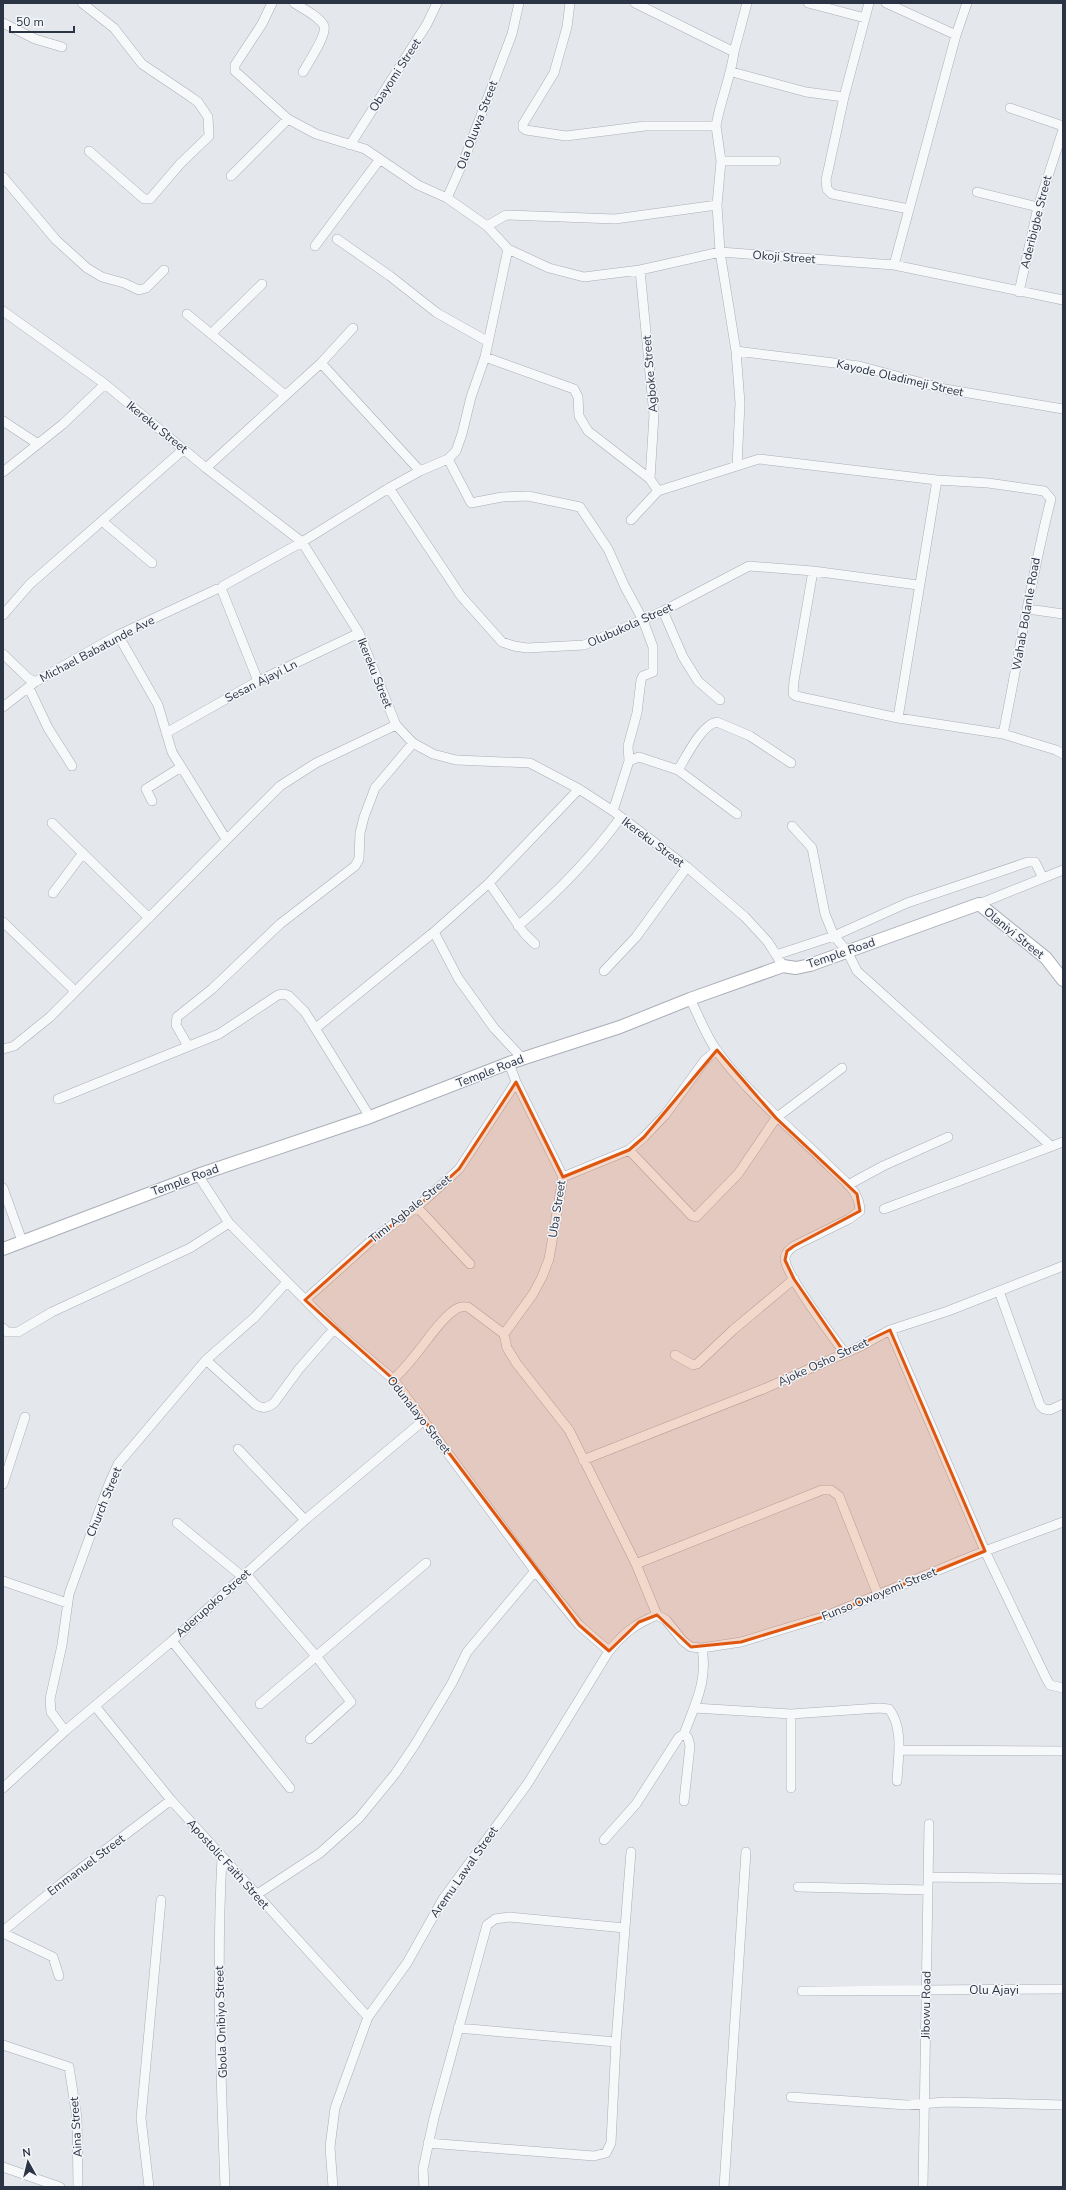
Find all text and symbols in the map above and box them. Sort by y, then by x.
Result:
scale bar [10,8,74,34]
text: 50 m [16,14,44,30]
street label: Obayomi Street [365,35,425,115]
street label: Ola Oluwa Street [453,78,502,172]
street label: Aderibigbe Street [1017,173,1055,270]
street label: Okoji Street [752,247,817,267]
street label: Agboke Street [639,334,661,413]
street label: Kayode Oladimeji Street [835,356,966,401]
street label: Ikereku Street [123,397,192,457]
street label: Wahab Bolanle Road [1008,556,1044,672]
street label: Olubukola Street [585,599,676,651]
street label: Michael Babatunde Ave [37,612,157,686]
street label: Ikereku Street [354,635,397,711]
street label: Sesan Ajayi Ln [222,656,300,706]
street label: Ikereku Street [618,813,688,871]
street label: Olaniyi Street [980,904,1048,963]
street label: Temple Road [805,934,877,972]
street label: Temple Road [454,1051,526,1091]
street label: Temple Road [149,1160,221,1200]
street label: Timi Agbale Street [366,1171,455,1247]
street label: Uba Street [545,1178,570,1239]
street label: Ajoke Osho Street [775,1334,871,1390]
street label: Odunalayo Street [384,1373,455,1458]
street label: Church Street [83,1464,126,1539]
street label: Funso Owoyemi Street [819,1563,940,1624]
street label: Aderupoko Street [172,1565,254,1641]
street label: Apostolic Faith Street [183,1815,273,1913]
street label: Aremu Lawal Street [426,1823,502,1921]
street label: Emmanuel Street [44,1830,129,1899]
street label: Gbola Onibiyo Street [211,1965,231,2079]
street label: Jibowu Road [917,1971,935,2040]
street label: Olu Ajayi [969,1982,1019,1998]
street label: Aina Street [66,2095,86,2158]
north arrow [8,2142,48,2182]
text: N [22,2145,32,2161]

